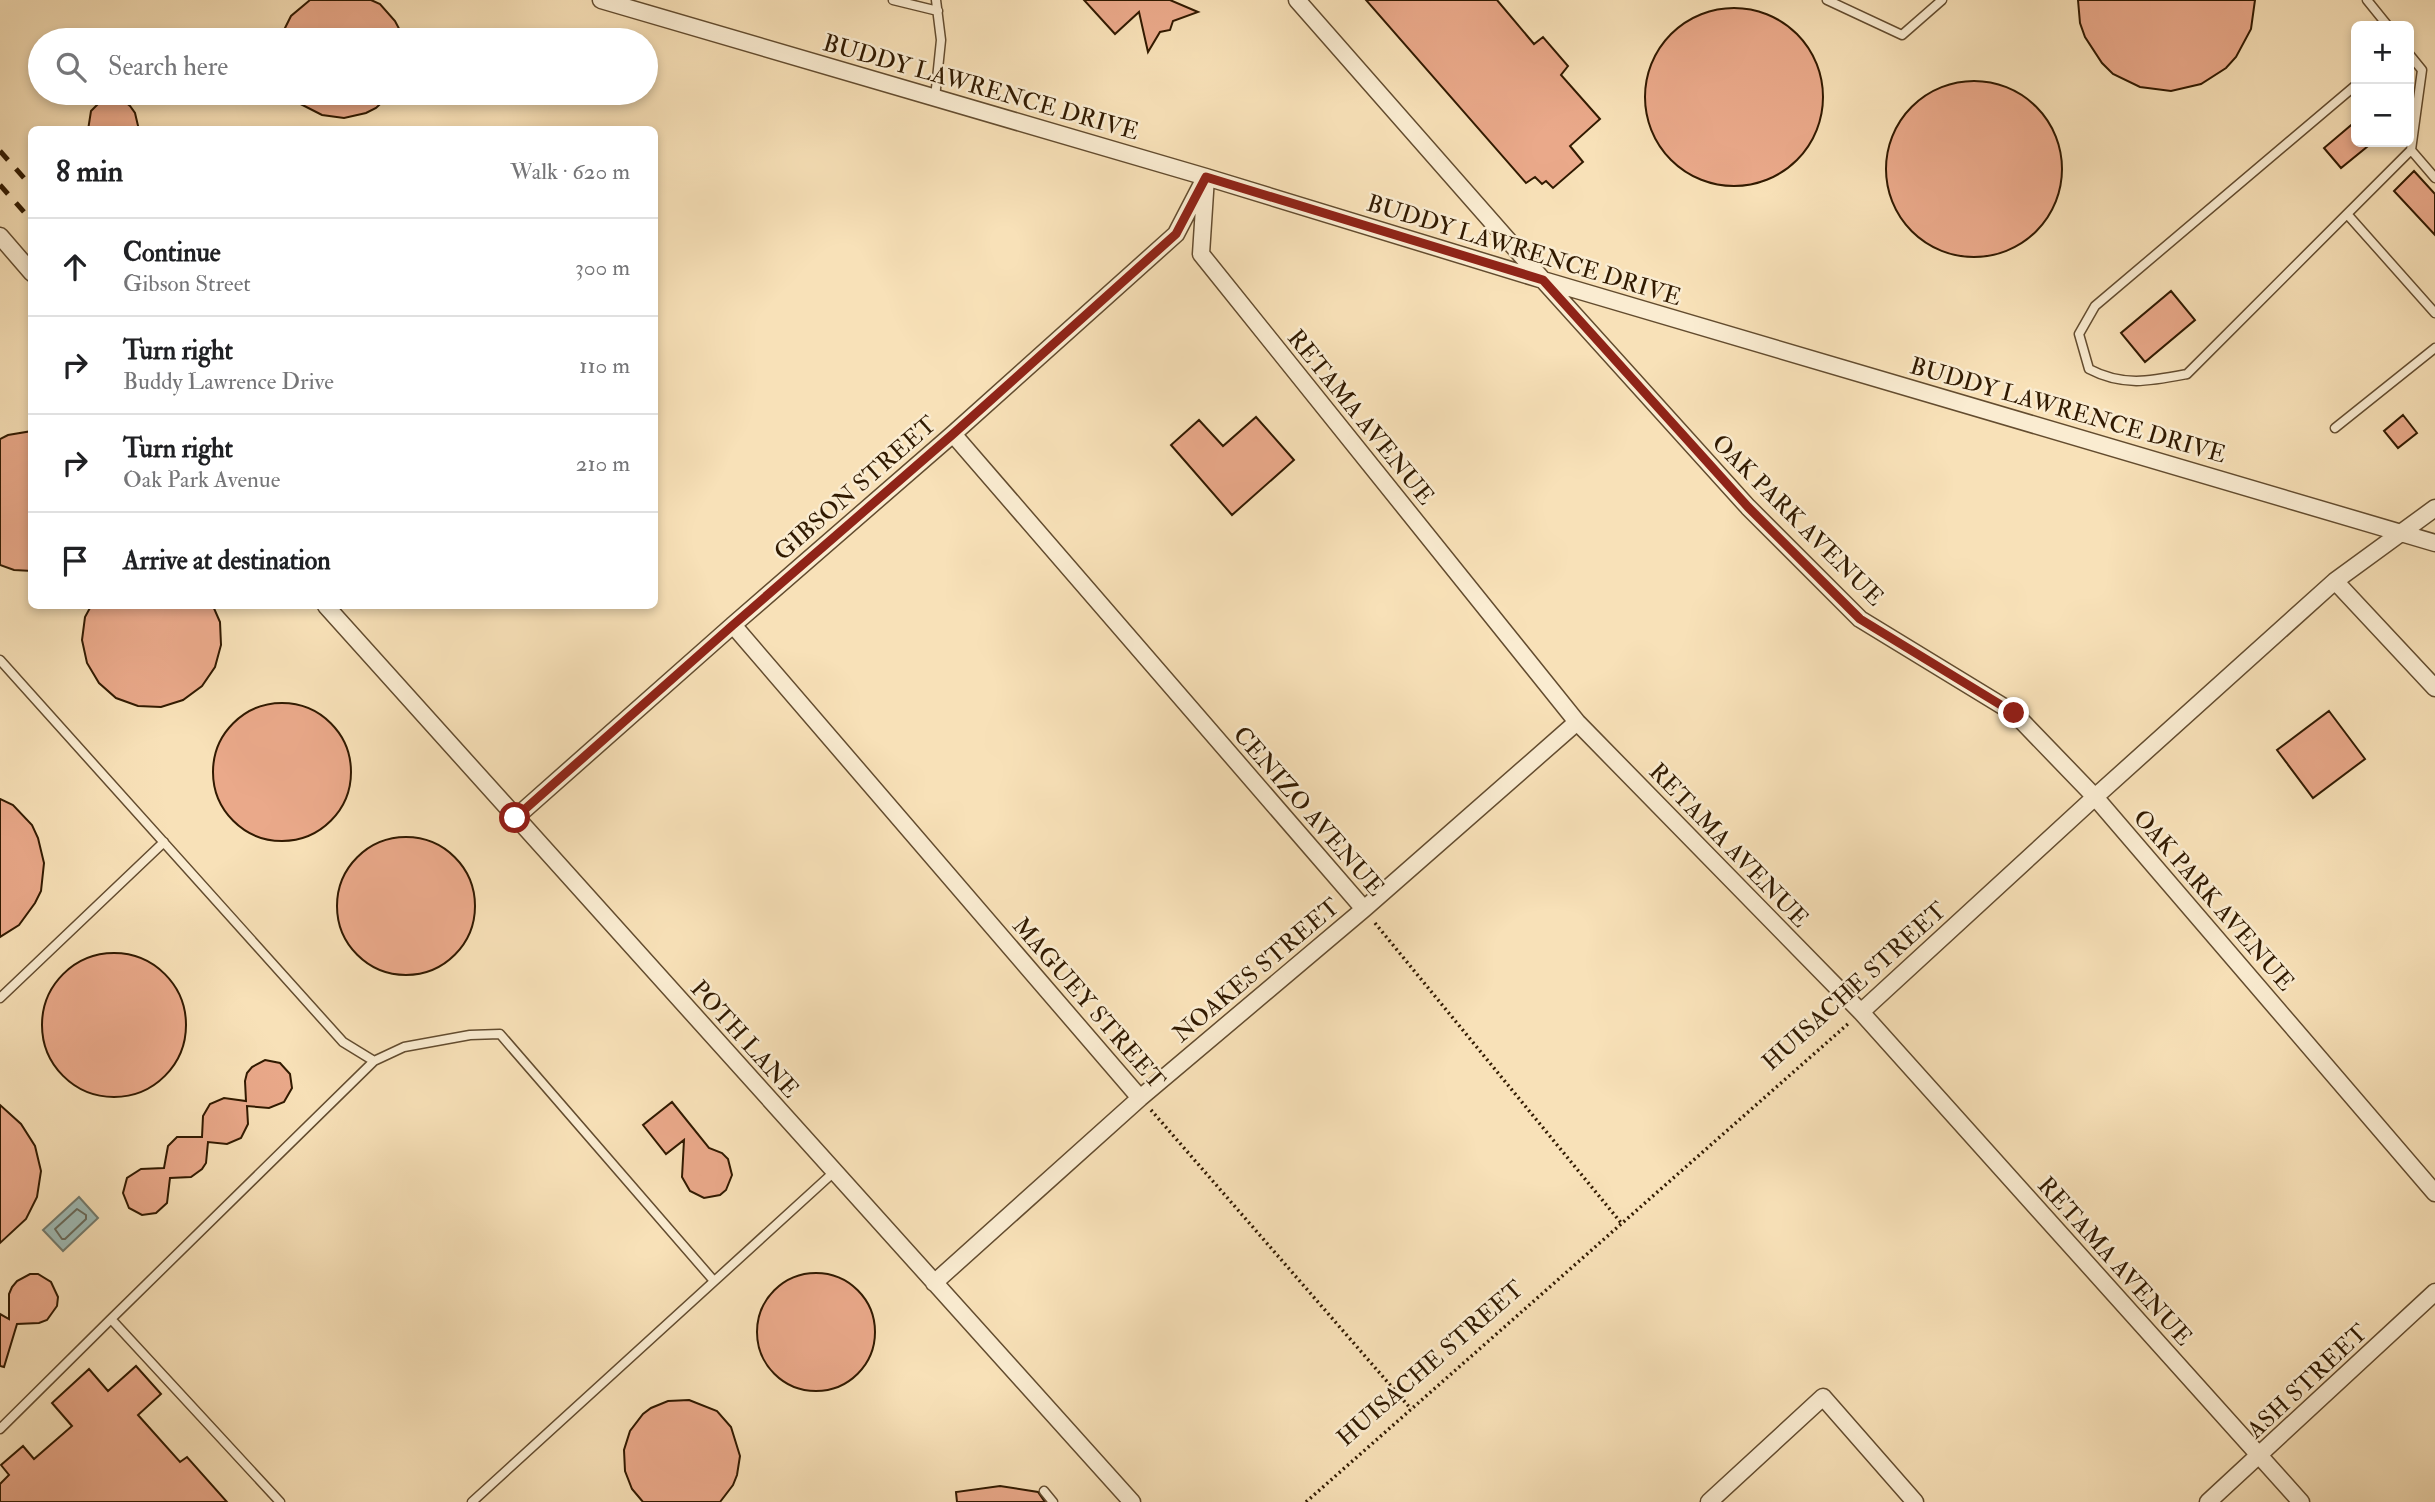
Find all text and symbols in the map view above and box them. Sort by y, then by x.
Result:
map controls [2351,21,2414,147]
button: + [2351,21,2414,84]
street label: BUDDY LAWRENCE DRIVE [819,27,1142,147]
search box [28,28,658,105]
icon: search [52,48,90,86]
text: Search here [108,51,228,83]
button: − [2351,84,2414,147]
text: 8 min [56,153,123,190]
text: Walk · 620 m [510,157,630,186]
street label: BUDDY LAWRENCE DRIVE [1363,188,1685,313]
text: Continue [123,237,221,269]
icon: ahead [56,248,94,286]
text: 300 m [575,253,630,282]
text: Gibson Street [123,269,251,298]
street label: RETAMA AVENUE [1280,323,1441,511]
text: Turn right [123,335,233,367]
icon: right [56,346,94,384]
street label: BUDDY LAWRENCE DRIVE [1906,350,2229,470]
text: 110 m [579,351,630,380]
text: Buddy Lawrence Drive [123,367,334,396]
street label: GIBSON STREET [768,409,943,567]
street label: OAK PARK AVENUE [1705,428,1890,613]
text: Turn right [123,433,233,465]
icon: right [56,444,94,482]
text: 210 m [576,449,630,478]
text: Oak Park Avenue [123,465,280,494]
icon: arrive [56,542,94,580]
text: Arrive at destination [123,545,331,577]
route end [1998,697,2029,728]
street label: CENIZO AVENUE [1226,720,1391,903]
street label: RETAMA AVENUE [1642,756,1815,934]
route start [499,802,530,833]
street label: OAK PARK AVENUE [2126,803,2301,998]
street label: NOAKES STREET [1166,891,1346,1049]
street label: HUISACHE STREET [1756,895,1953,1078]
street label: MAGUEY STREET [1005,911,1172,1096]
street label: POTH LANE [684,974,806,1105]
street label: RETAMA AVENUE [2030,1170,2199,1352]
street label: HUISACHE STREET [1330,1273,1530,1453]
street label: ASH STREET [2240,1317,2374,1446]

